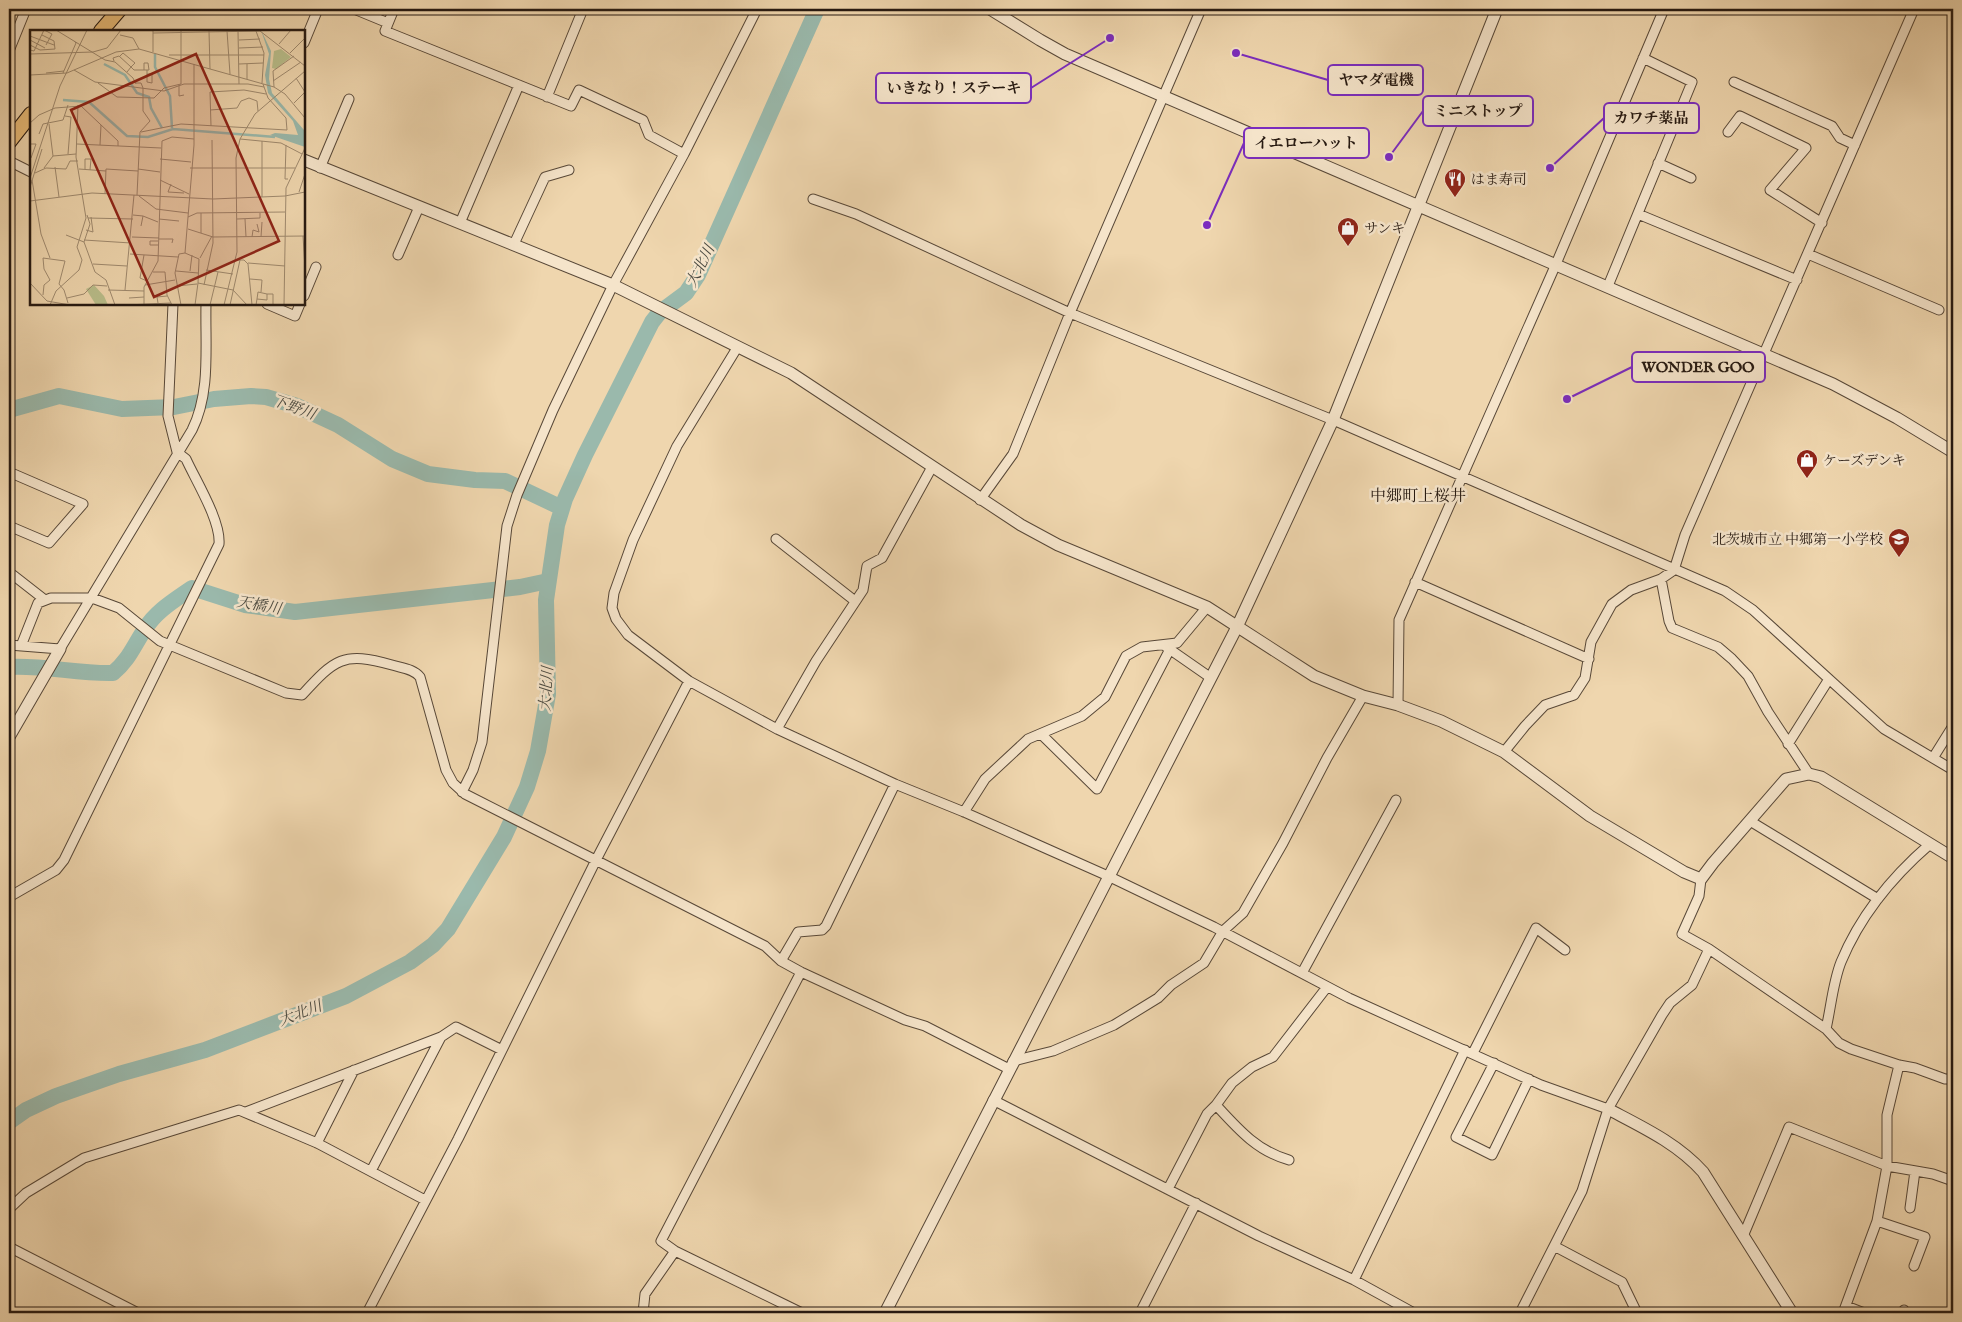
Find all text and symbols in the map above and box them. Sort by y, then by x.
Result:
inset map [30,30,305,305]
callout: ヤマダ電機 [1328,65,1423,95]
text: ヤマダ電機 [1338,71,1414,90]
callout: いきなり！ステーキ [876,73,1031,103]
text: いきなり！ステーキ [887,79,1021,98]
callout: ミニストップ [1423,96,1533,126]
text: ミニストップ [1433,102,1523,121]
callout: カワチ薬品 [1604,103,1699,133]
text: カワチ薬品 [1613,109,1689,128]
callout: イエローハット [1244,128,1369,158]
text: イエローハット [1254,134,1358,153]
restaurant icon: はま寿司 [1443,167,1467,198]
place label: はま寿司 [1471,171,1527,189]
shop icon: サンキ [1336,216,1360,247]
place label: サンキ [1364,220,1405,238]
water label: 大北川 [682,240,720,291]
callout: WONDER GOO [1632,352,1765,382]
text: WONDER GOO [1640,358,1755,377]
water label: 下野川 [269,391,320,425]
shop icon: ケーズデンキ [1795,448,1819,479]
place label: ケーズデンキ [1823,452,1906,470]
district label: 中郷町上桜井 [1370,487,1466,507]
school or university icon: 北茨城市立 中郷第一小学校 [1887,527,1911,558]
place label: 北茨城市立 中郷第一小学校 [1712,531,1883,549]
water label: 天橋川 [235,592,285,619]
water label: 大北川 [535,664,558,712]
water label: 大北川 [276,996,326,1030]

